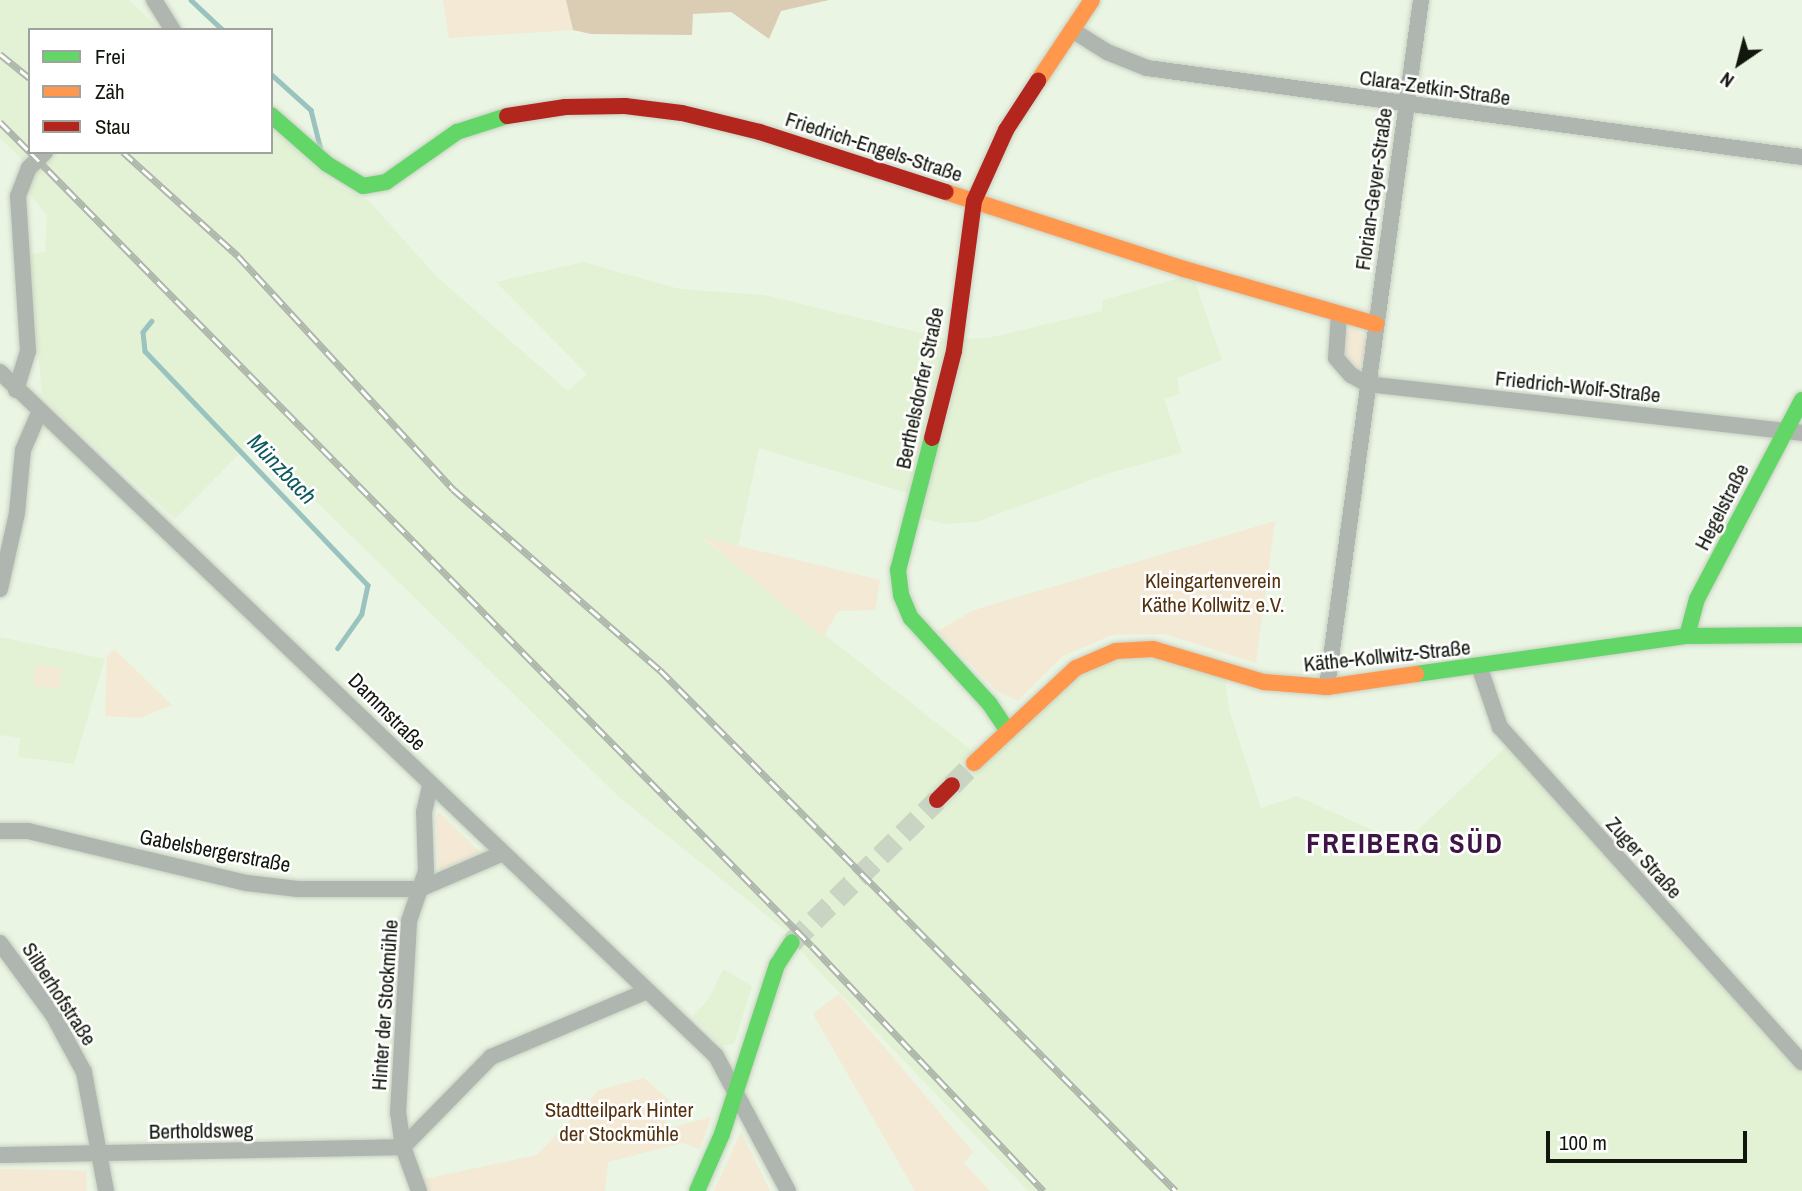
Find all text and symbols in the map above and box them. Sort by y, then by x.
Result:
legend [28,28,273,154]
north arrow [1704,28,1774,98]
text: Frei [95,42,126,71]
street label: Clara-Zetkin-Straße [1358,65,1512,111]
text: N [1715,66,1739,94]
text: Zäh [95,77,125,106]
street label: Friedrich-Engels-Straße [782,106,966,188]
street label: Florian-Geyer-Straße [1350,106,1398,272]
text: Stau [95,112,130,141]
street label: Berthelsdorfer Straße [891,305,949,471]
street label: Friedrich-Wolf-Straße [1494,366,1662,408]
water label: Münzbach [242,428,322,510]
street label: Hegelstraße [1689,459,1755,555]
park label: Kleingartenverein Käthe Kollwitz e.V. [1142,568,1284,618]
street label: Käthe-Kollwitz-Straße [1302,635,1472,677]
street label: Dammstraße [343,668,431,756]
street label: Zuger Straße [1601,812,1687,904]
street label: Gabelsbergerstraße [137,824,293,878]
district label: FREIBERG SÜD [1308,826,1502,860]
street label: Hinter der Stockmühle [366,919,404,1091]
street label: Silberhofstraße [16,938,102,1050]
park label: Stadtteilpark Hinter der Stockmühle [545,1097,693,1147]
street label: Bertholdsweg [149,1117,253,1145]
scale bar [1550,1118,1751,1162]
text: 100 m [1559,1128,1607,1157]

